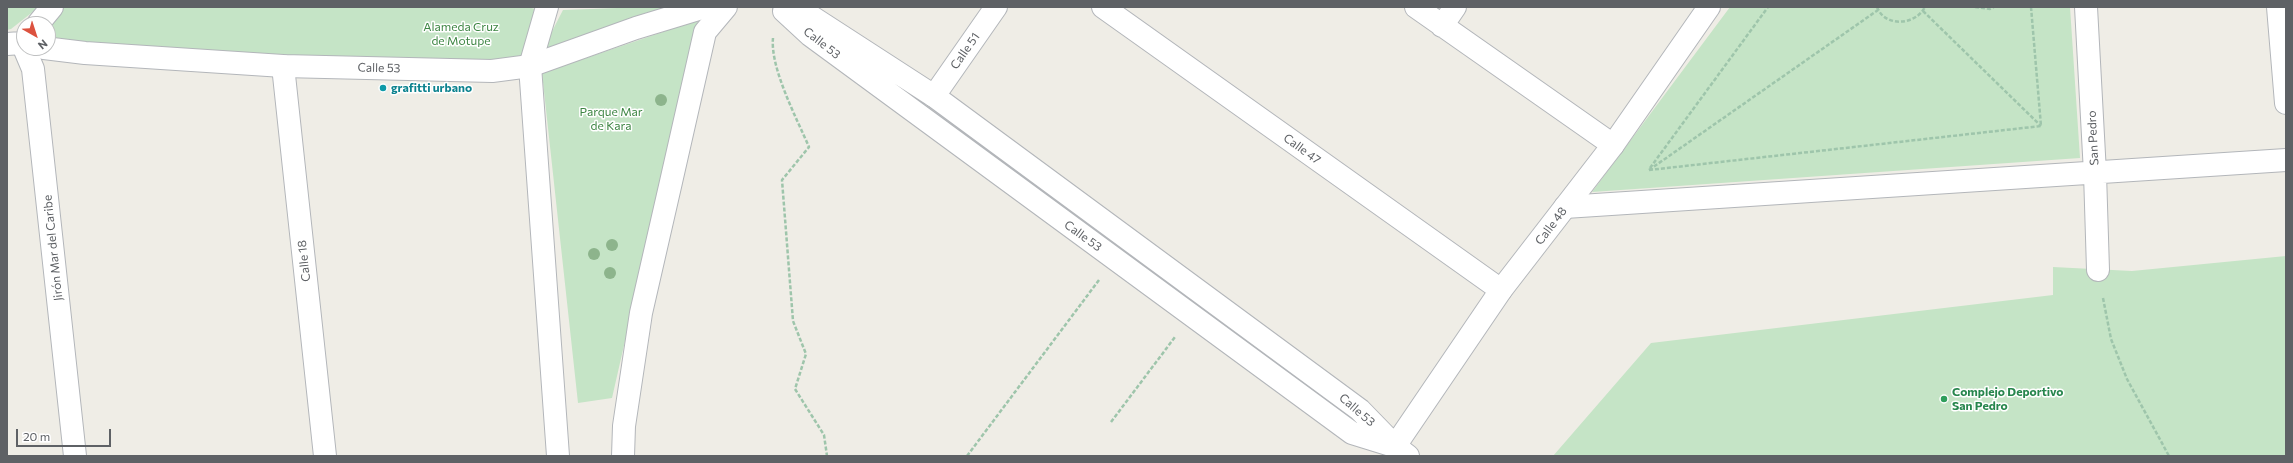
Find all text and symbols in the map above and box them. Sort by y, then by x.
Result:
north arrow [16,16,56,56]
park label: Alameda Cruz de Motupe [423,20,499,48]
street label: Calle 53 [801,24,843,62]
street label: Calle 51 [947,30,983,72]
text: N [36,37,51,53]
street label: Calle 53 [357,60,401,76]
place label: grafitti urbano [391,81,472,95]
marker: grafitti urbano [378,83,388,93]
park label: Parque Mar de Kara [579,105,643,133]
street label: San Pedro [2084,110,2102,166]
street label: Calle 47 [1281,131,1323,167]
street label: Jirón Mar del Caribe [40,194,66,302]
street label: Calle 48 [1532,204,1570,248]
street label: Calle 53 [1061,218,1105,254]
street label: Calle 18 [295,240,313,282]
place label: Complejo Deportivo San Pedro [1952,385,2064,413]
street label: Calle 53 [1336,390,1378,430]
marker: Complejo Deportivo San Pedro [1939,394,1949,404]
scale bar [18,421,113,447]
text: 20 m [23,429,50,443]

